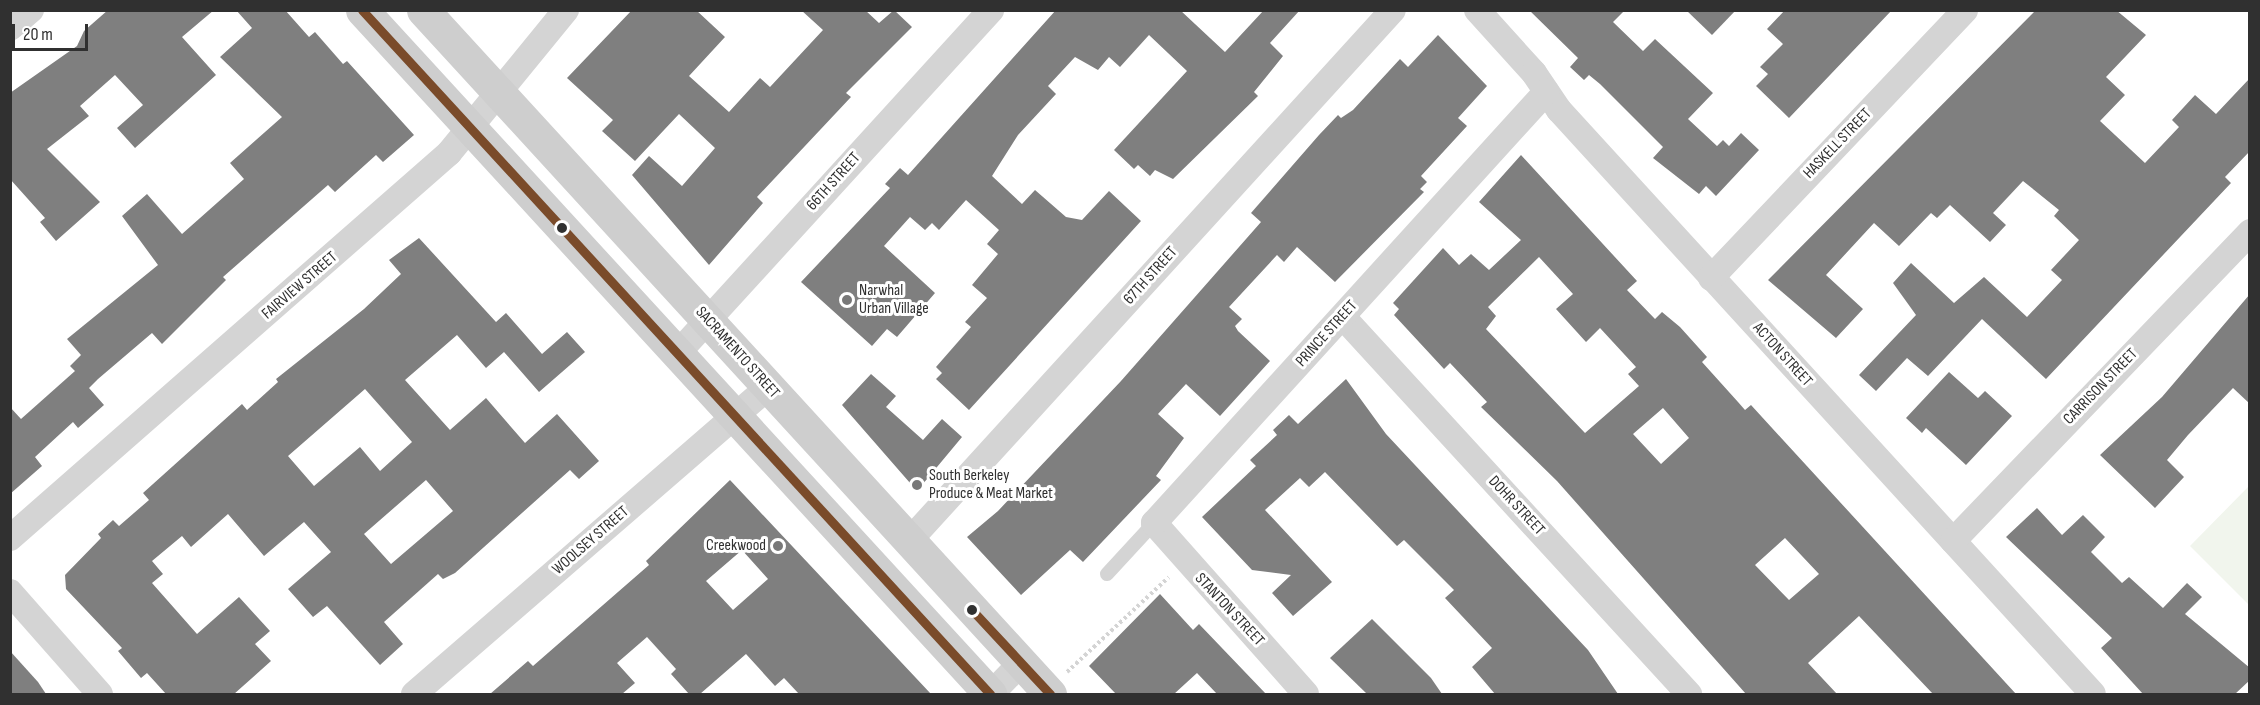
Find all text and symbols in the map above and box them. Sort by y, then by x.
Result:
scale bar [15,12,92,50]
text: 20 m [23,24,53,45]
street label: HASKELL STREET [1800,105,1876,183]
street label: 66TH STREET [803,149,865,215]
unlabelled marker [556,222,568,234]
street label: 67TH STREET [1120,243,1182,309]
street label: FAIRVIEW STREET [258,248,342,324]
place label: Narwhal Urban Village [859,281,929,319]
marker: Narwhal Urban Village [840,293,854,307]
street label: PRINCE STREET [1292,297,1362,371]
street label: SACRAMENTO STREET [691,303,783,403]
street label: ACTON STREET [1748,319,1816,391]
street label: CARRISON STREET [2060,345,2142,429]
place label: South Berkeley Produce & Meat Market [929,466,1053,504]
street label: DOHR STREET [1484,472,1548,540]
marker: South Berkeley Produce & Meat Market [910,478,924,492]
street label: WOOLSEY STREET [549,503,633,579]
place label: Creekwood [706,536,766,556]
marker: Creekwood [771,539,785,553]
street label: STANTON STREET [1190,570,1268,650]
unlabelled marker [966,604,978,616]

